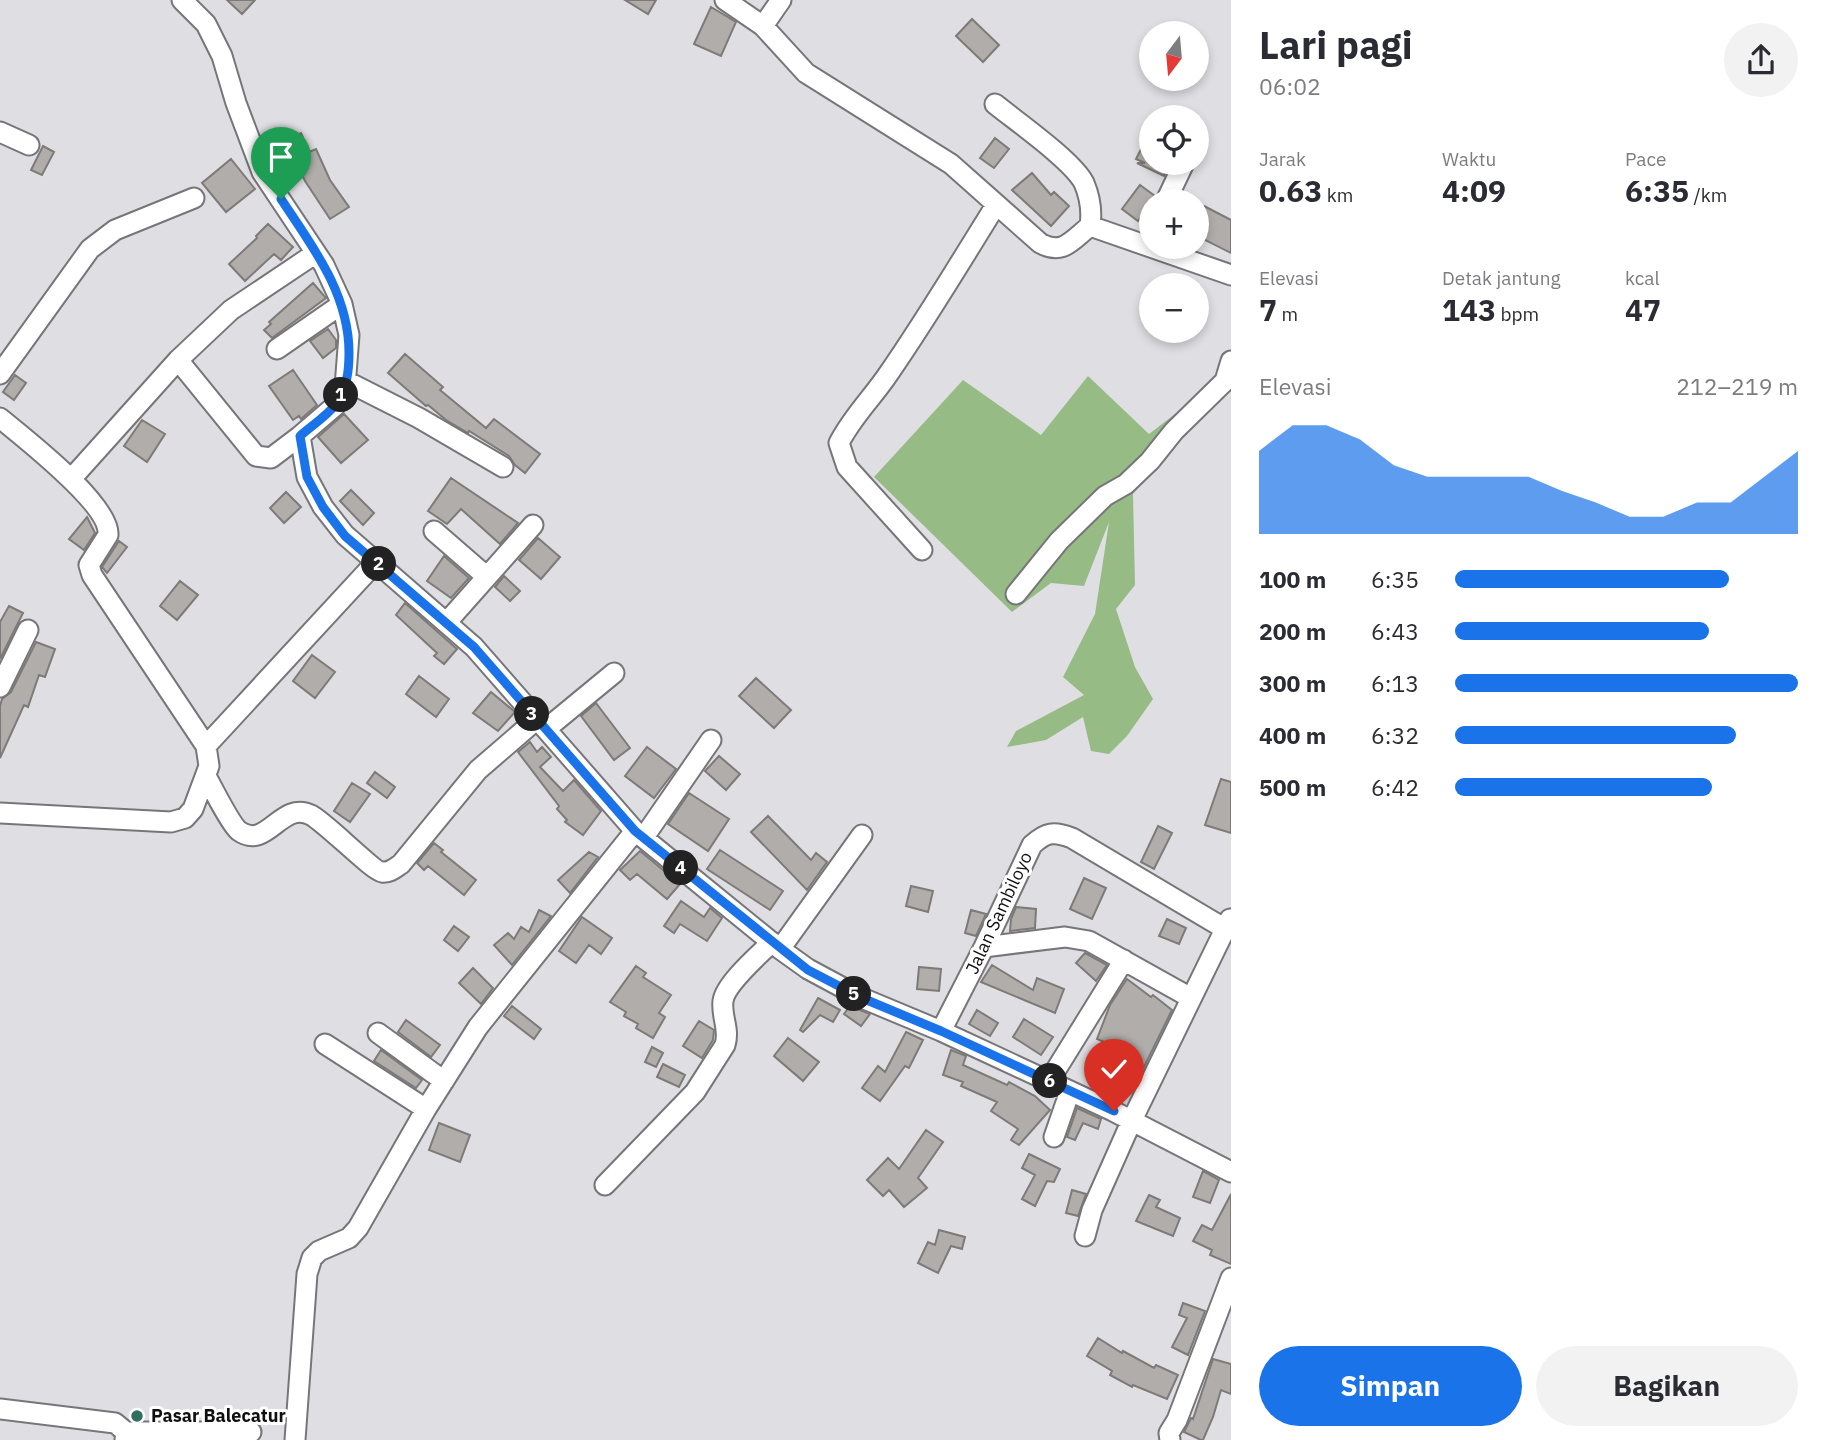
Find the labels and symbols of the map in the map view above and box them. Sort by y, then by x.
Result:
north arrow [1139,21,1209,91]
pin [251,127,311,199]
pin: 1 [324,378,358,412]
pin: 2 [362,546,396,582]
pin: 3 [514,696,550,732]
street label: Jalan Sambiloyo [960,848,1037,978]
pin: 4 [664,850,698,886]
pin: 5 [836,976,872,1012]
pin [1084,1039,1144,1111]
pin: 6 [1032,1064,1068,1098]
place label: Pasar Balecatur [151,1404,286,1427]
marker: Pasar Balecatur [129,1408,145,1424]

